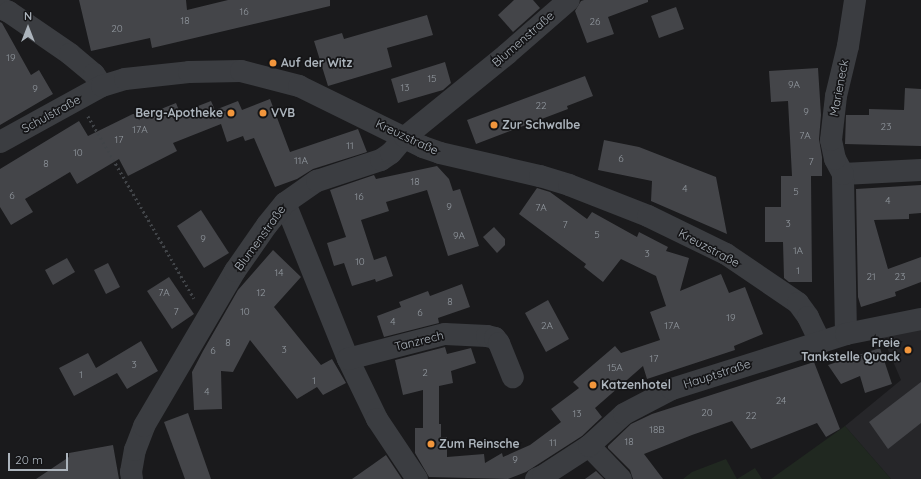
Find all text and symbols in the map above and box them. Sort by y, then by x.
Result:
house number: 16 [239,6,249,18]
north arrow [8,8,48,48]
street label: Blumenstraße [489,8,557,70]
text: N [24,9,32,23]
house number: 18 [180,15,190,27]
house number: 26 [590,16,600,28]
house number: 20 [111,23,123,35]
house number: 19 [6,52,16,64]
place label: Auf der Witz [281,56,352,70]
marker: Auf der Witz [268,58,278,68]
street label: Marieneck [826,58,852,118]
house number: 15 [427,73,437,85]
house number: 9A [788,79,800,91]
house number: 13 [401,82,409,94]
house number: 9 [32,83,38,95]
street label: Schulstraße [19,92,83,136]
house number: 22 [535,100,547,112]
place label: Berg-Apotheke [135,106,223,120]
place label: VVB [271,106,295,120]
house number: 9 [803,106,809,118]
marker: Berg-Apotheke [226,108,236,118]
marker: VVB [258,108,268,118]
street label: Kreuzstraße [373,116,441,158]
place label: Zur Schwalbe [502,118,580,132]
marker: Zur Schwalbe [489,120,499,130]
house number: 23 [881,121,891,133]
house number: 17A [132,124,148,136]
house number: 7A [799,130,811,142]
house number: 17 [115,134,123,146]
house number: 11 [346,140,354,152]
house number: 10 [73,147,83,159]
house number: 6 [618,153,624,165]
house number: 11A [294,155,308,167]
house number: 7 [808,156,814,168]
house number: 8 [43,158,49,170]
house number: 18 [410,176,420,188]
house number: 4 [682,183,688,195]
house number: 5 [793,186,799,198]
house number: 6 [9,190,15,202]
house number: 16 [354,191,364,203]
house number: 4 [885,195,891,207]
house number: 9 [446,201,452,213]
street label: Blumenstraße [231,202,289,274]
house number: 7A [535,202,547,214]
house number: 3 [785,218,791,230]
house number: 7 [562,219,568,231]
street label: Kreuzstraße [676,226,742,270]
house number: 5 [594,229,600,241]
house number: 9A [453,230,465,242]
house number: 9 [200,233,206,245]
house number: 1A [793,245,803,257]
house number: 3 [644,248,650,260]
house number: 10 [355,256,365,268]
house number: 1 [796,265,800,277]
house number: 14 [275,267,283,279]
house number: 21 [866,271,876,283]
house number: 23 [895,271,905,283]
house number: 7A [158,287,170,299]
house number: 12 [256,287,266,299]
house number: 8 [447,296,453,308]
house number: 7 [173,306,179,318]
house number: 10 [240,306,250,318]
house number: 6 [417,307,423,319]
house number: 19 [726,312,736,324]
house number: 4 [390,316,396,328]
house number: 2A [541,320,553,332]
house number: 17A [664,320,680,332]
street label: Tanzrech [393,328,445,354]
place label: Freie Tankstelle Quack [801,336,900,364]
house number: 8 [225,337,231,349]
house number: 3 [281,344,287,356]
house number: 6 [210,345,216,357]
marker: Freie Tankstelle Quack [903,345,913,355]
house number: 17 [650,353,658,365]
street label: Hauptstraße [682,356,752,392]
house number: 3 [131,359,137,371]
house number: 15A [607,362,623,374]
house number: 2 [422,367,428,379]
house number: 1 [79,369,83,381]
house number: 1 [312,375,316,387]
place label: Katzenhotel [601,378,671,392]
marker: Katzenhotel [588,380,598,390]
house number: 4 [204,386,210,398]
house number: 24 [776,395,786,407]
house number: 20 [701,407,713,419]
house number: 13 [573,408,581,420]
house number: 22 [745,410,757,422]
house number: 18B [649,424,665,436]
house number: 18 [624,436,634,448]
place label: Zum Reinsche [439,437,520,451]
house number: 11 [549,437,557,449]
marker: Zum Reinsche [426,439,436,449]
scale bar [10,445,70,471]
text: 20 m [15,452,43,467]
house number: 9 [512,454,518,466]

